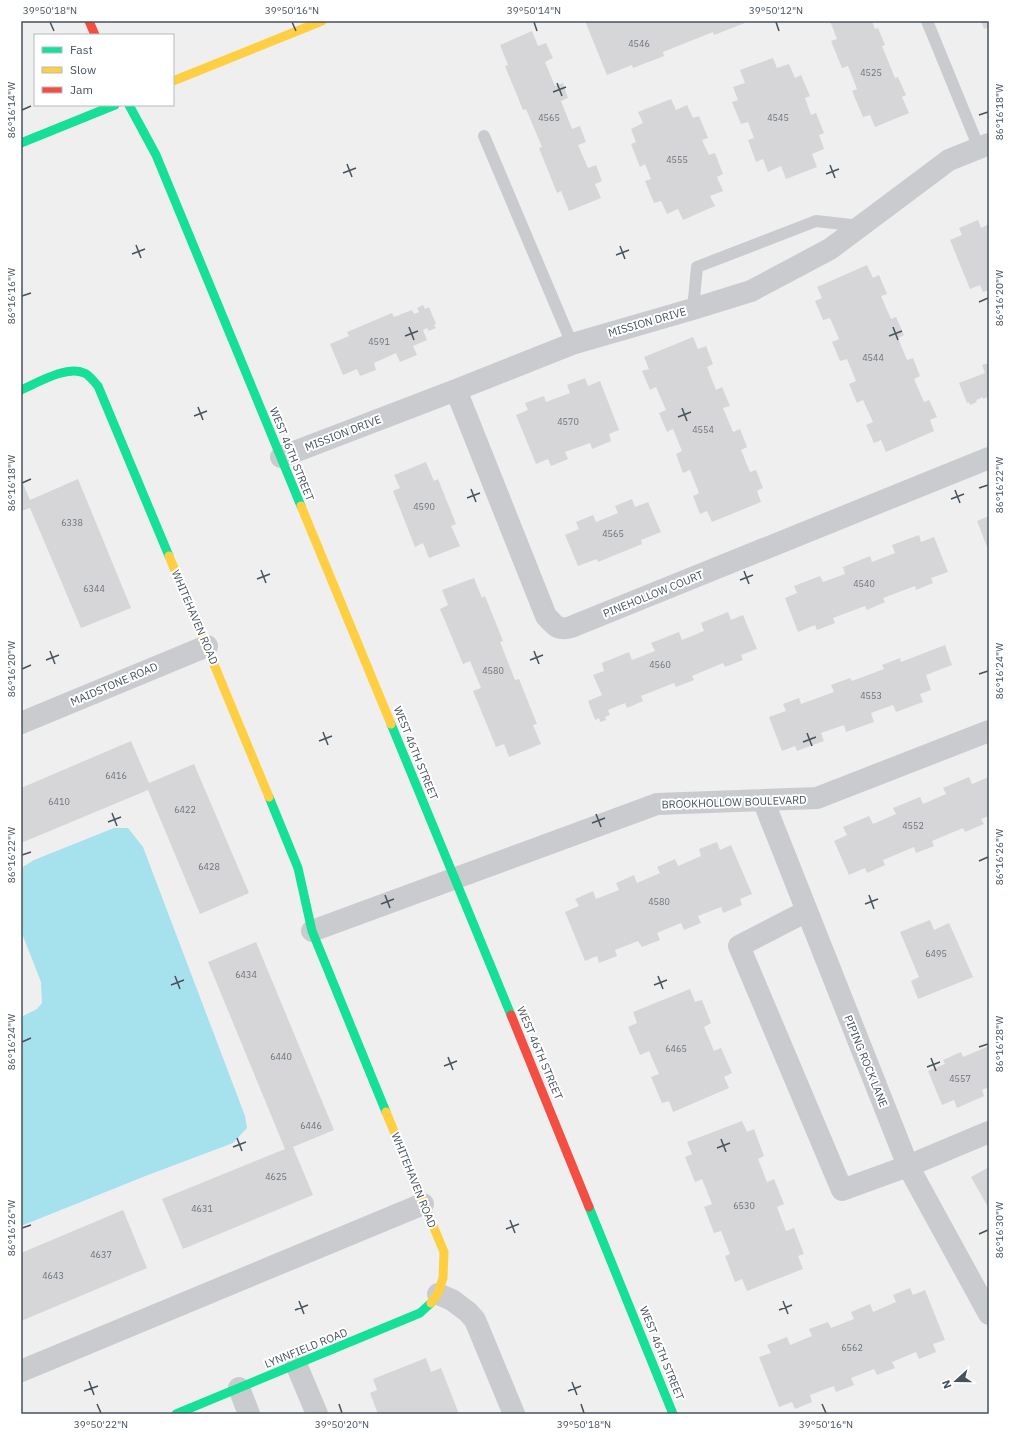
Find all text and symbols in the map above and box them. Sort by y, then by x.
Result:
text: 39°50'18"N [23,4,77,17]
text: 39°50'16"N [265,4,319,17]
text: 39°50'14"N [507,4,561,17]
text: 39°50'12"N [749,4,803,17]
legend [34,34,174,106]
house number: 4546 [628,38,650,49]
text: Fast [70,42,93,57]
text: Slow [70,62,96,77]
house number: 4525 [860,67,882,78]
text: 86°16'14"W [5,82,18,138]
text: Jam [70,82,93,97]
text: 86°16'18"W [993,84,1006,140]
house number: 4565 [538,112,560,123]
house number: 4545 [767,112,789,123]
house number: 4555 [666,154,688,165]
text: 86°16'16"W [5,268,18,324]
text: 86°16'20"W [993,270,1006,326]
street label: MISSION DRIVE [606,304,688,340]
house number: 4591 [368,336,390,347]
house number: 4544 [862,352,884,363]
street label: WEST 46TH STREET [267,405,317,504]
street label: MISSION DRIVE [303,412,383,454]
house number: 4570 [557,416,579,427]
house number: 4554 [692,424,714,435]
text: 86°16'18"W [5,455,18,511]
text: 86°16'22"W [993,457,1006,513]
house number: 4590 [413,501,435,512]
house number: 6338 [61,517,83,528]
house number: 4565 [602,528,624,539]
street label: PINEHOLLOW COURT [601,567,706,620]
street label: WHITEHAVEN ROAD [169,568,221,666]
house number: 4540 [853,578,875,589]
house number: 6344 [83,583,105,594]
text: 86°16'20"W [5,641,18,697]
text: 86°16'24"W [993,643,1006,699]
street label: MAIDSTONE ROAD [68,659,160,709]
house number: 4560 [649,659,671,670]
house number: 4580 [482,665,504,676]
house number: 4553 [860,690,882,701]
street label: WEST 46TH STREET [391,704,441,803]
house number: 6416 [105,770,127,781]
street label: BROOKHOLLOW BOULEVARD [661,792,807,812]
house number: 6410 [48,796,70,807]
house number: 6422 [174,804,196,815]
house number: 4552 [902,820,924,831]
text: 86°16'22"W [5,827,18,883]
text: 86°16'26"W [993,829,1006,885]
house number: 6428 [198,861,220,872]
house number: 4580 [648,896,670,907]
house number: 6495 [925,948,947,959]
house number: 6434 [235,969,257,980]
street label: WEST 46TH STREET [514,1004,566,1102]
street label: PIPING ROCK LANE [841,1013,891,1109]
text: 86°16'24"W [5,1014,18,1070]
text: 86°16'28"W [993,1016,1006,1072]
house number: 6465 [665,1043,687,1054]
house number: 6440 [270,1051,292,1062]
house number: 4557 [949,1073,971,1084]
house number: 6446 [300,1120,322,1131]
street label: WHITEHAVEN ROAD [389,1130,439,1230]
house number: 4625 [265,1171,287,1182]
text: 86°16'26"W [5,1200,18,1256]
house number: 6530 [733,1200,755,1211]
text: 86°16'30"W [993,1202,1006,1258]
house number: 4631 [191,1203,213,1214]
house number: 4637 [90,1249,112,1260]
house number: 4643 [42,1270,64,1281]
street label: WEST 46TH STREET [637,1304,687,1403]
street label: LYNNFIELD ROAD [262,1325,350,1371]
house number: 6562 [841,1342,863,1353]
north arrow [936,1361,976,1401]
text: N [939,1378,955,1391]
text: 39°50'22"N [74,1418,128,1431]
text: 39°50'20"N [315,1418,369,1431]
text: 39°50'18"N [557,1418,611,1431]
text: 39°50'16"N [799,1418,853,1431]

